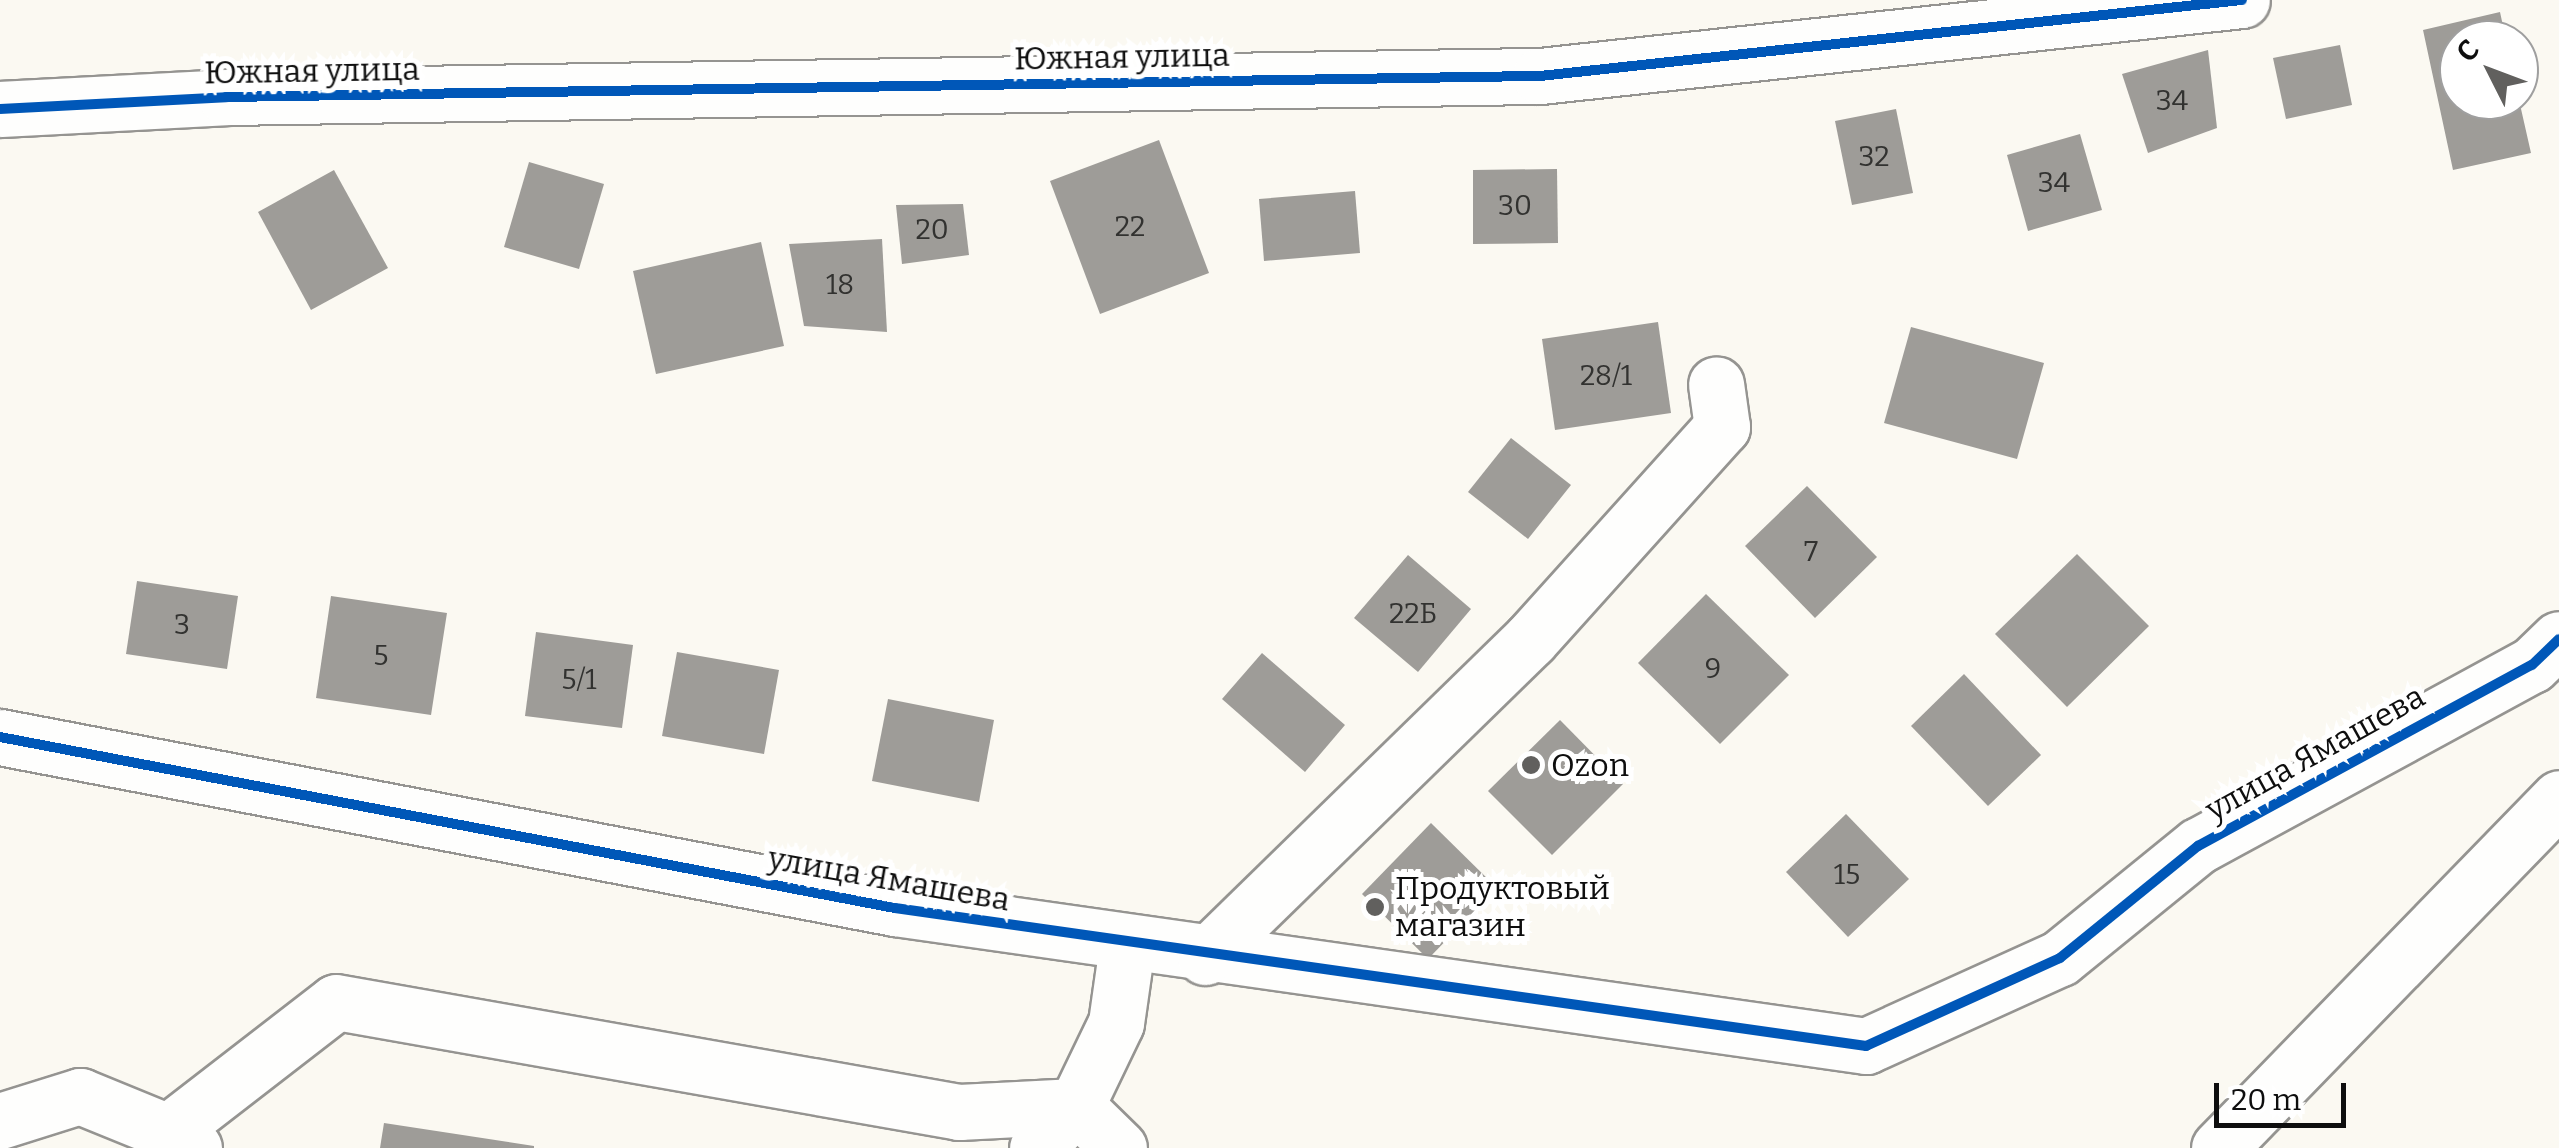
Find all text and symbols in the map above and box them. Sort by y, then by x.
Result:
north arrow [2439,20,2539,120]
text: С [2450,33,2486,69]
street label: Южная улица [1014,36,1230,78]
street label: Южная улица [204,50,420,92]
house number: 34 [2156,84,2188,118]
house number: 32 [1858,140,1890,174]
house number: 34 [2038,166,2070,200]
house number: 30 [1498,189,1532,223]
house number: 22 [1115,210,1145,244]
house number: 20 [915,213,949,247]
house number: 18 [826,268,854,302]
house number: 28/1 [1580,359,1632,393]
house number: 7 [1804,535,1818,569]
house number: 22Б [1389,597,1437,631]
house number: 3 [174,608,190,642]
house number: 5 [374,639,388,673]
house number: 9 [1705,652,1721,686]
house number: 5/1 [561,663,597,697]
street label: улица Ямашева [2199,677,2431,829]
place label: Ozon [1551,746,1629,784]
marker: Ozon [1520,754,1542,776]
street label: улица Ямашева [765,839,1013,919]
house number: 15 [1834,858,1860,892]
place label: Продуктовый магазин [1395,870,1610,945]
marker: Продуктовый магазин [1364,896,1386,918]
scale bar [2219,1063,2352,1125]
text: 20 m [2231,1082,2301,1118]

